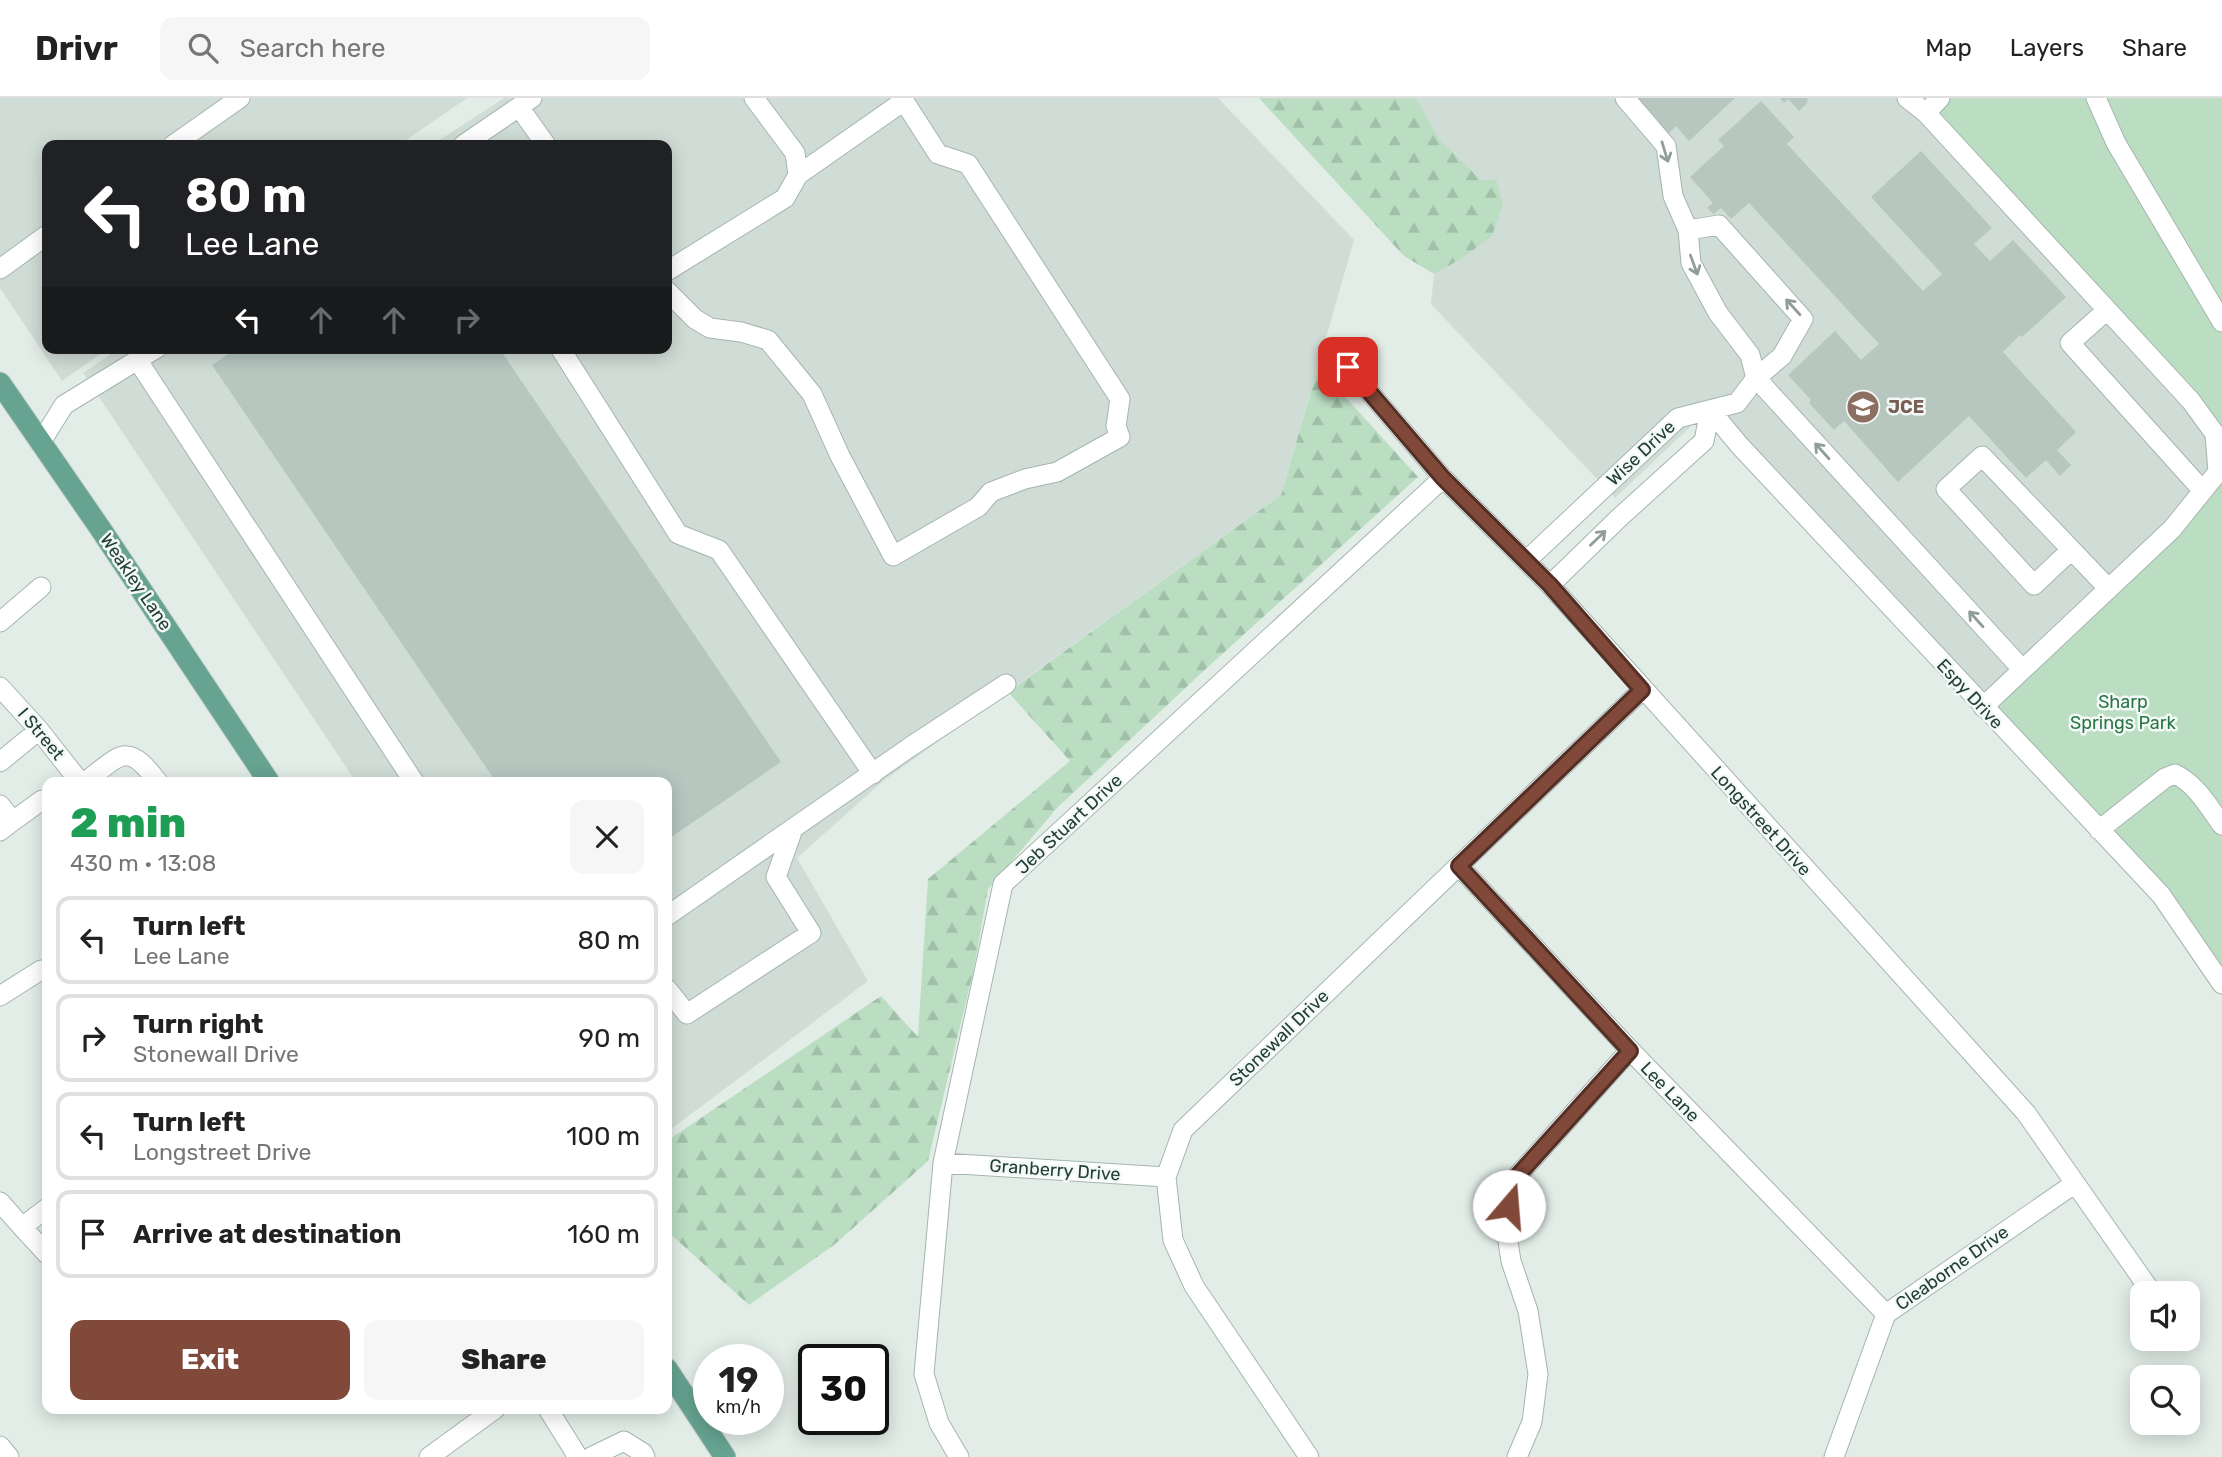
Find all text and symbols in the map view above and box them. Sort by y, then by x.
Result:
search box [160,17,650,80]
text: Drivr [35,29,118,68]
icon: search [184,29,222,67]
text: Search here [240,33,386,64]
text: Map [1925,34,1972,62]
text: Layers [2010,34,2084,62]
text: Share [2122,34,2187,62]
one-way arrow [1659,141,1672,163]
text: 80 m [185,166,307,224]
icon: left [70,168,161,259]
text: Lee Lane [185,225,319,263]
one-way arrow [1689,254,1701,275]
one-way arrow [1785,298,1801,316]
icon: left [229,301,267,339]
icon: ahead [302,301,340,339]
icon: ahead [375,301,413,339]
icon: right [448,301,486,339]
pin [1318,337,1378,397]
icon: arrive [1329,348,1367,386]
school or university icon: JCE [1844,388,1882,426]
place label: JCE [1888,396,1924,418]
street label: Wise Drive [1602,416,1680,490]
one-way arrow [1814,442,1830,460]
street label: Weakley Lane [95,529,177,635]
one-way arrow [1590,529,1607,546]
one-way arrow [1967,611,1984,628]
street label: Espy Drive [1932,654,2008,734]
park label: Sharp Springs Park [2070,691,2177,734]
street label: I Street [13,703,69,765]
street label: Longstreet Drive [1706,762,1816,880]
street label: Jeb Stuart Drive [1011,769,1127,879]
text: 2 min [70,798,186,848]
button: close [570,800,644,874]
text: 430 m · 13:08 [70,849,216,877]
text: Turn left [133,911,245,942]
icon: left [74,921,112,959]
text: 80 m [577,925,640,956]
text: Lee Lane [133,942,230,970]
street label: Stonewall Drive [1225,985,1333,1091]
text: Turn right [133,1009,263,1040]
icon: right [74,1019,112,1057]
text: 90 m [579,1023,640,1054]
text: Stonewall Drive [133,1040,299,1068]
street label: Lee Lane [1636,1057,1704,1127]
text: Turn left [133,1107,245,1138]
icon: left [74,1117,112,1155]
text: 100 m [566,1121,640,1152]
text: Longstreet Drive [133,1138,311,1166]
street label: Granberry Drive [989,1154,1121,1186]
position arrow [1472,1169,1546,1243]
icon: arrive [74,1215,112,1253]
text: Arrive at destination [133,1219,401,1250]
text: 160 m [567,1219,640,1250]
street label: Cleaborne Drive [1891,1221,2013,1315]
map controls [2130,1281,2200,1435]
button: sound [2130,1281,2200,1351]
button: Exit [70,1320,350,1400]
button: Share [364,1320,644,1400]
speed limit sign: 30 [798,1344,889,1435]
text: 19 [719,1359,758,1401]
button: search [2130,1365,2200,1435]
text: km/h [716,1396,761,1418]

